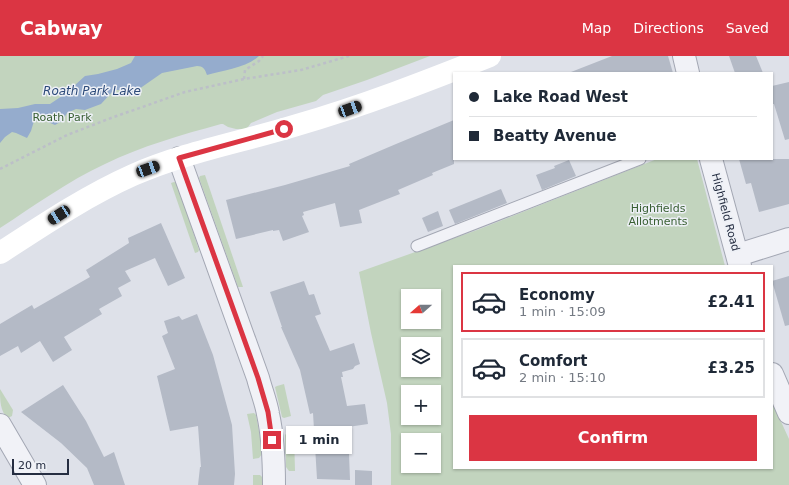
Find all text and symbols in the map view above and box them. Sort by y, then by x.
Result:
text: Cabway [20,17,103,39]
text: Map [582,20,611,36]
text: Directions [633,20,704,36]
text: Saved [726,20,769,36]
water label: Roath Park Lake [43,84,141,98]
text: Lake Road West [493,88,628,106]
car [337,99,363,119]
park label: Roath Park [32,111,92,124]
route start [275,120,293,138]
text: Beatty Avenue [493,127,617,145]
car [135,159,161,179]
street label: Highfield Road [709,172,742,253]
park label: Highfields Allotments [628,202,688,228]
car [46,203,72,227]
icon: car [471,284,507,320]
text: Economy [519,286,595,304]
north arrow [401,289,441,329]
map controls [401,289,441,473]
text: £2.41 [708,293,755,311]
text: 1 min · 15:09 [519,304,606,319]
button: layers [401,337,441,377]
icon: car [471,350,507,386]
text: Comfort [519,352,587,370]
text: £3.25 [708,359,755,377]
text: 2 min · 15:10 [519,370,606,385]
button: + [401,385,441,425]
button: Confirm [469,415,757,461]
callout: 1 min [286,426,352,454]
route end [263,431,281,449]
text: 1 min [299,432,339,447]
button: − [401,433,441,473]
scale bar [12,457,69,476]
text: 20 m [18,459,46,472]

